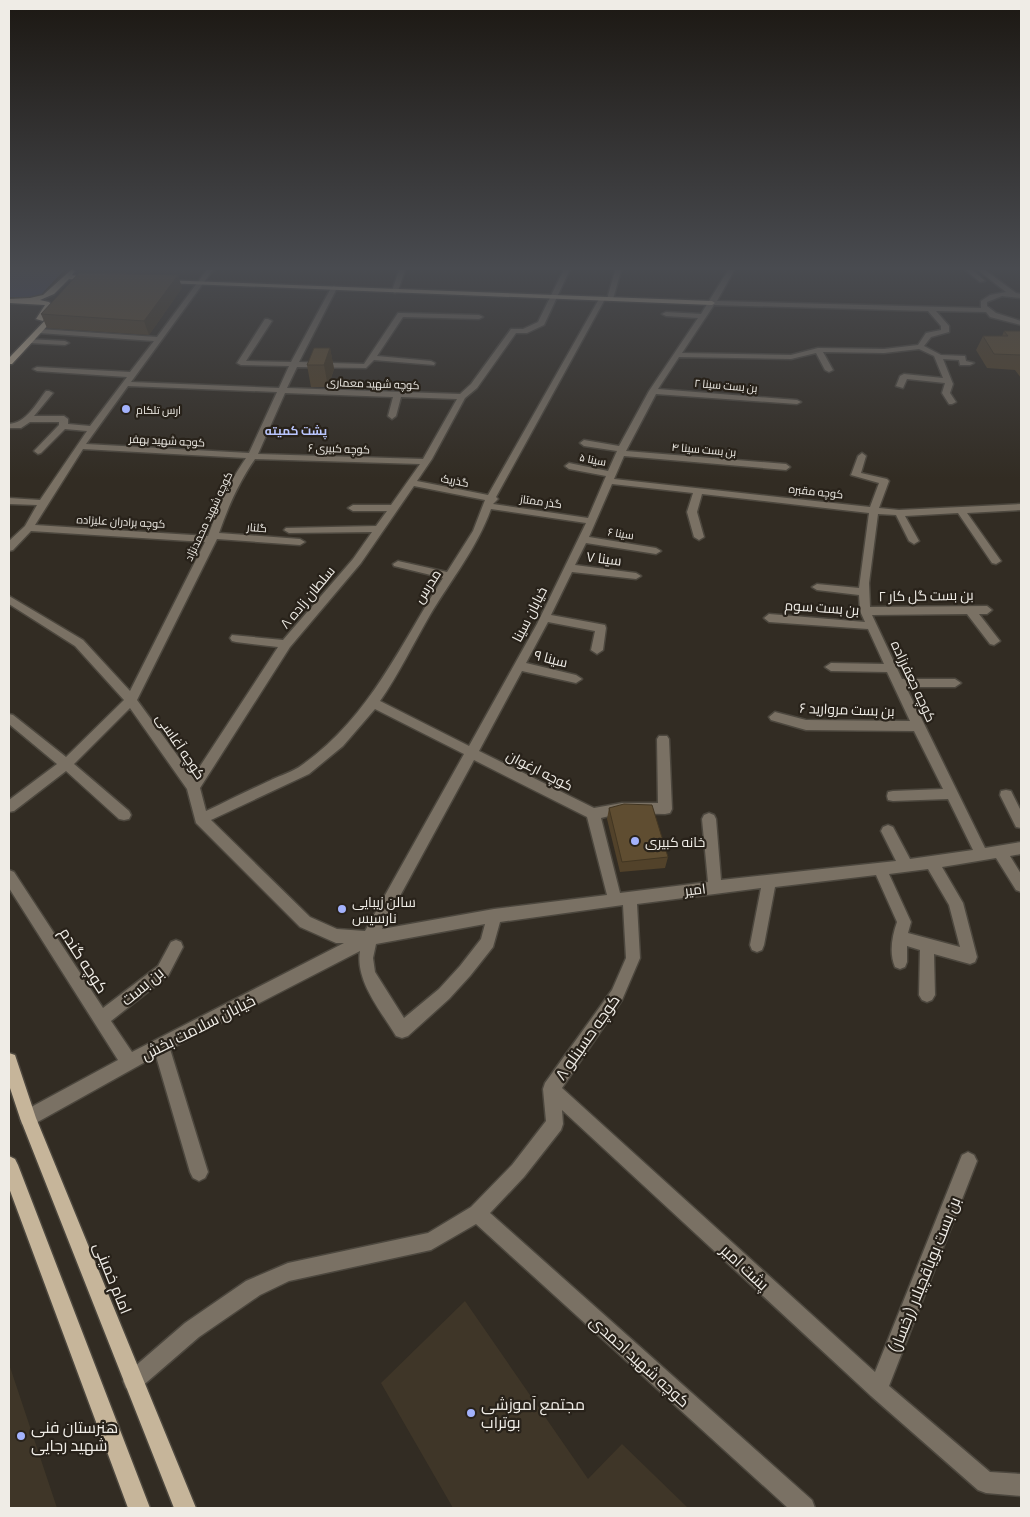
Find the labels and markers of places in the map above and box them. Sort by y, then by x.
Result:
place label: ارس تلکام [136,402,181,418]
marker: ارس تلکام [120,403,132,415]
place label: خانه کبیری [645,832,705,851]
marker: خانه کبیری [629,835,641,847]
place label: سالن زیبایی نارسیس [352,892,416,927]
marker: سالن زیبایی نارسیس [336,903,348,915]
place label: مجتمع آموزشی بوتراب [481,1393,585,1433]
marker: مجتمع آموزشی بوتراب [465,1407,477,1419]
place label: هنرستان فنی شهید رجایی [31,1416,118,1456]
marker: هنرستان فنی شهید رجایی [15,1430,27,1442]

